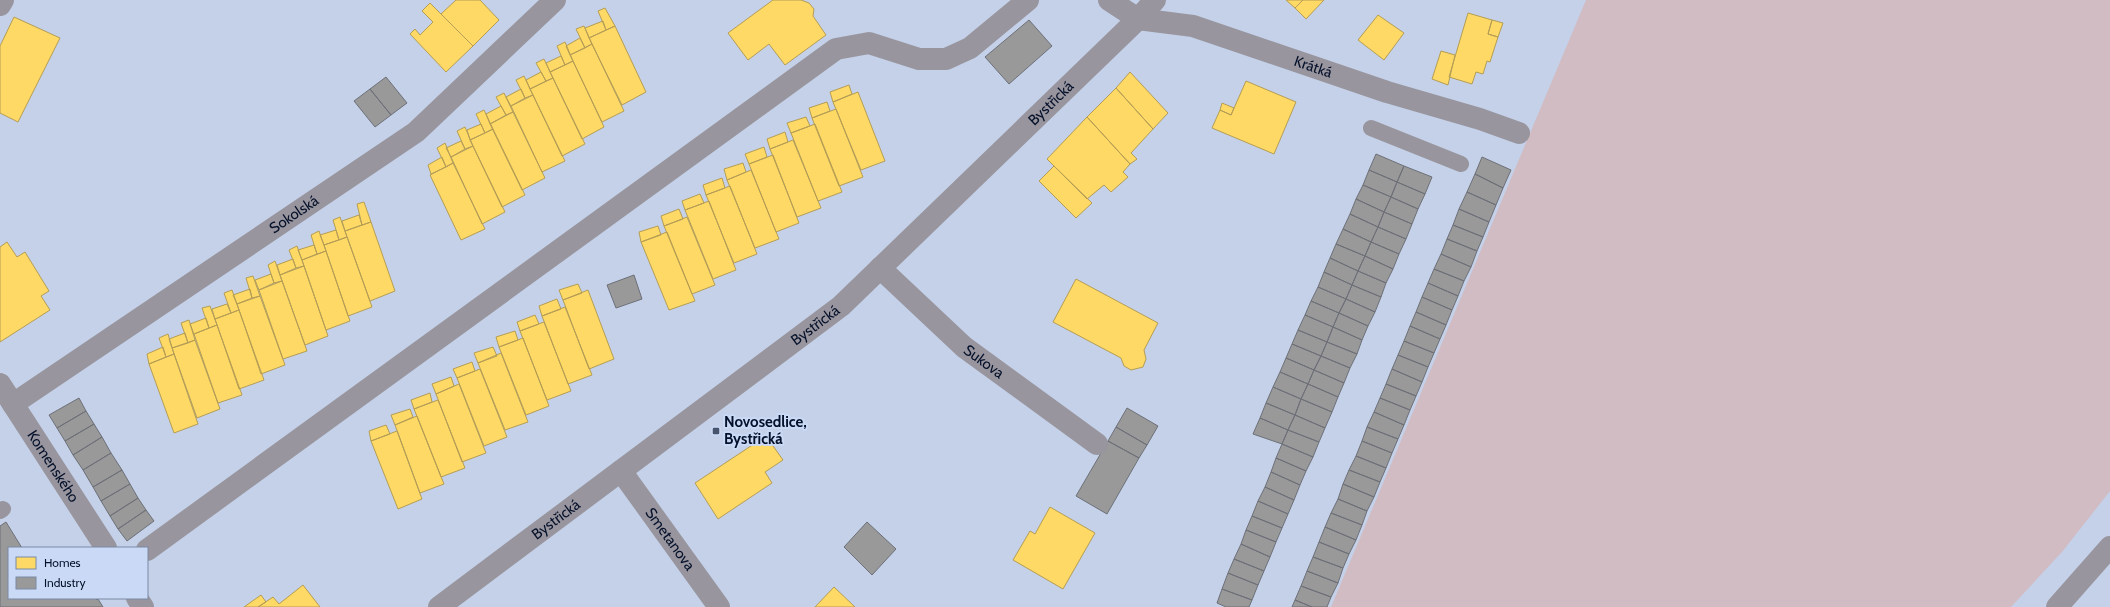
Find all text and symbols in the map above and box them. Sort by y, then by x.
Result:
street label: Krátká [1292,52,1335,82]
street label: Bystřická [1024,77,1078,129]
street label: Sokolská [266,191,323,237]
street label: Bystřická [787,301,844,349]
street label: Sukova [960,341,1008,383]
place label: Novosedlice, Bystřická [724,413,807,448]
marker: Novosedlice, Bystřická [711,426,721,436]
street label: Komenského [23,427,83,506]
street label: Bystřická [528,495,584,543]
street label: Smetanova [642,504,699,575]
legend [8,547,148,599]
text: Homes [44,555,81,570]
text: Industry [44,575,85,590]

